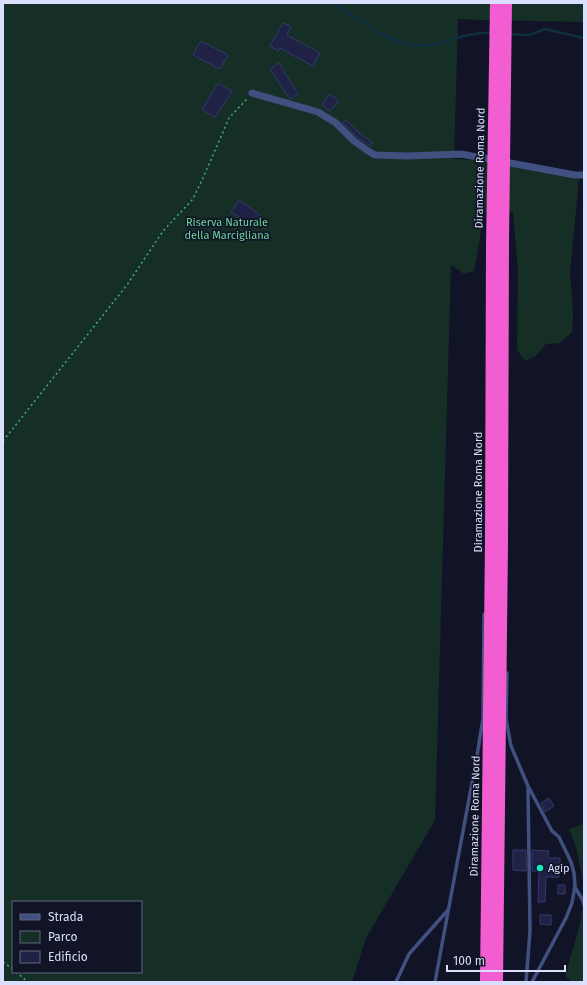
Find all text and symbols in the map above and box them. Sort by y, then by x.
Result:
street label: Diramazione Roma Nord [472,107,488,229]
park label: Riserva Naturale della Marcigliana [184,216,270,242]
street label: Diramazione Roma Nord [472,432,485,552]
street label: Diramazione Roma Nord [467,755,483,877]
place label: Agip [548,862,570,875]
marker: Agip [535,863,545,873]
legend [12,901,142,973]
text: Strada [48,910,83,924]
text: Parco [48,930,78,944]
scale bar [447,947,565,973]
text: Edificio [48,950,88,964]
text: 100 m [453,954,485,968]

